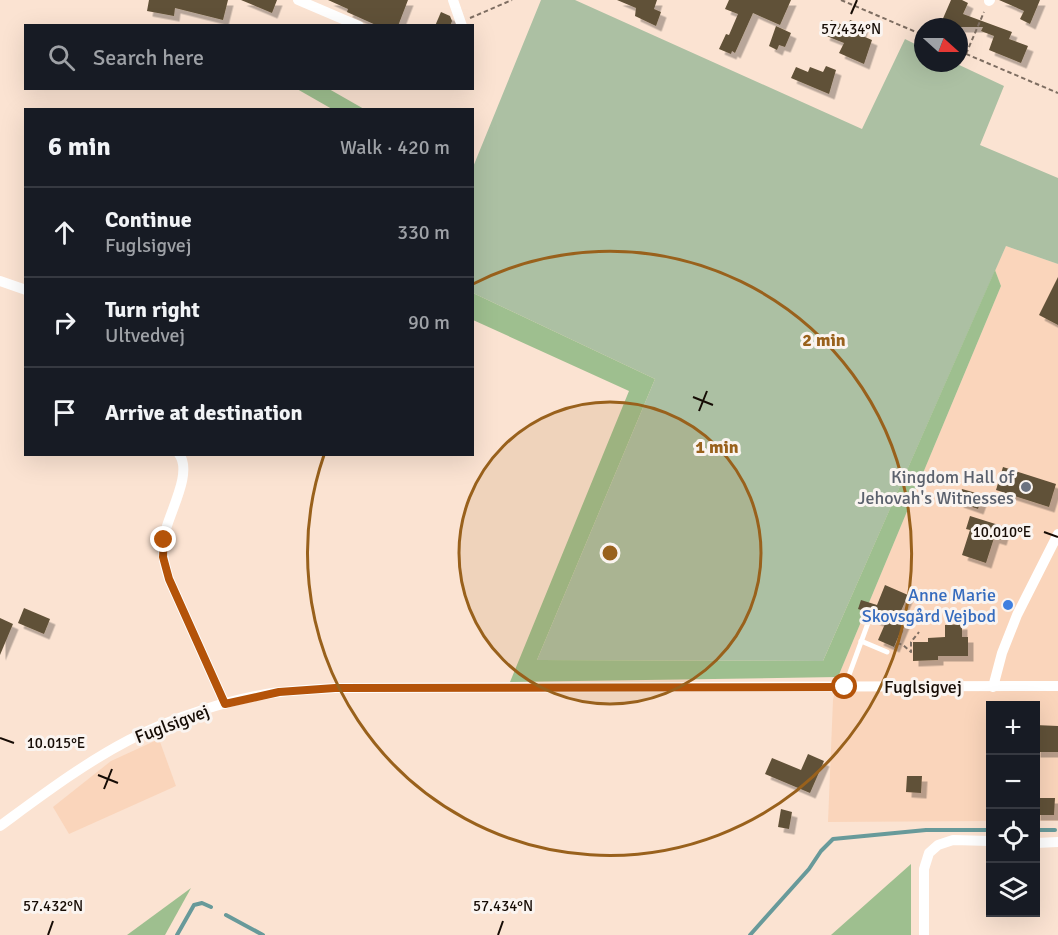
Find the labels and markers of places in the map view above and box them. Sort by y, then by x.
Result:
place label: Kingdom Hall of Jehovah's Witnesses [857,466,1015,509]
marker: Kingdom Hall of Jehovah's Witnesses [1019,480,1033,494]
centre of rings [600,543,620,563]
place label: Anne Marie Skovsgård Vejbod [862,584,996,627]
marker: Anne Marie Skovsgård Vejbod [1001,598,1015,612]

